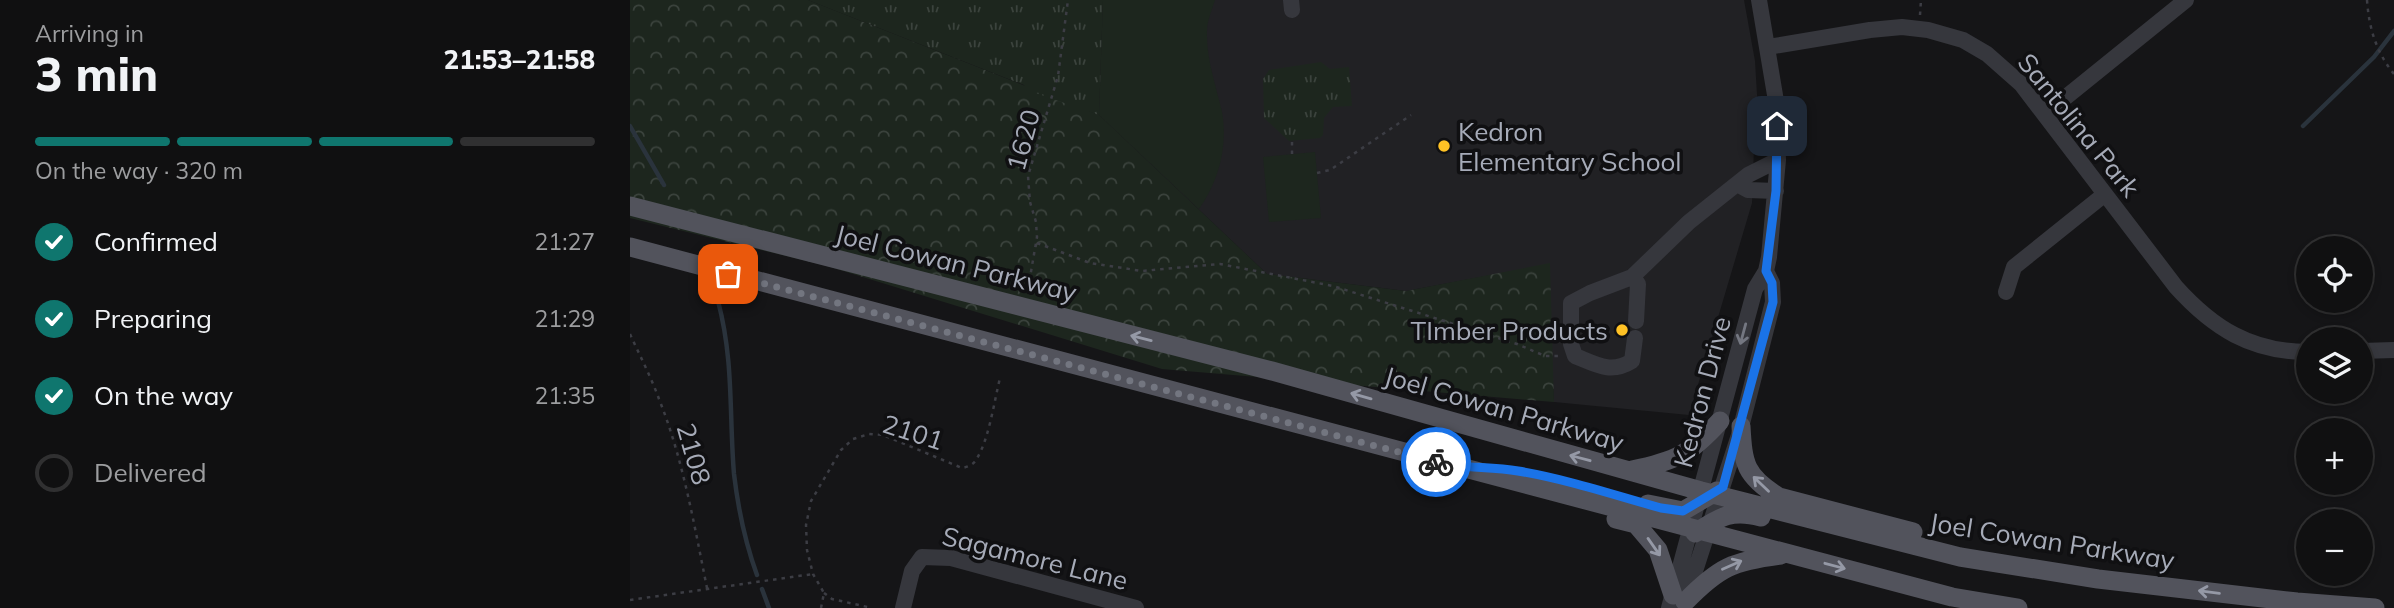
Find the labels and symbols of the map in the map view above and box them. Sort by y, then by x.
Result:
street label: Santolina Park [2011,46,2147,204]
pin [1747,96,1807,156]
street label: 1620 [999,106,1047,174]
place label: Kedron Elementary School [1458,115,1682,178]
marker: Kedron Elementary School [1436,138,1452,154]
street label: Joel Cowan Parkway [832,217,1080,309]
pin [698,244,758,304]
street label: Kedron Drive [1666,313,1738,471]
place label: TImber Products [1411,314,1608,347]
marker: TImber Products [1614,322,1630,338]
one-way arrow [1736,323,1749,345]
one-way arrow [1131,331,1153,344]
street label: Joel Cowan Parkway [1380,359,1628,459]
one-way arrow [1350,389,1372,402]
street label: 2101 [878,407,948,457]
street label: 2108 [670,419,718,489]
courier [1401,427,1471,497]
one-way arrow [1570,451,1592,464]
one-way arrow [1753,475,1770,492]
street label: Joel Cowan Parkway [1927,505,2177,577]
street label: Sagamore Lane [939,519,1131,597]
one-way arrow [1647,537,1661,556]
one-way arrow [1721,558,1742,571]
one-way arrow [1823,560,1846,573]
one-way arrow [2198,586,2221,599]

